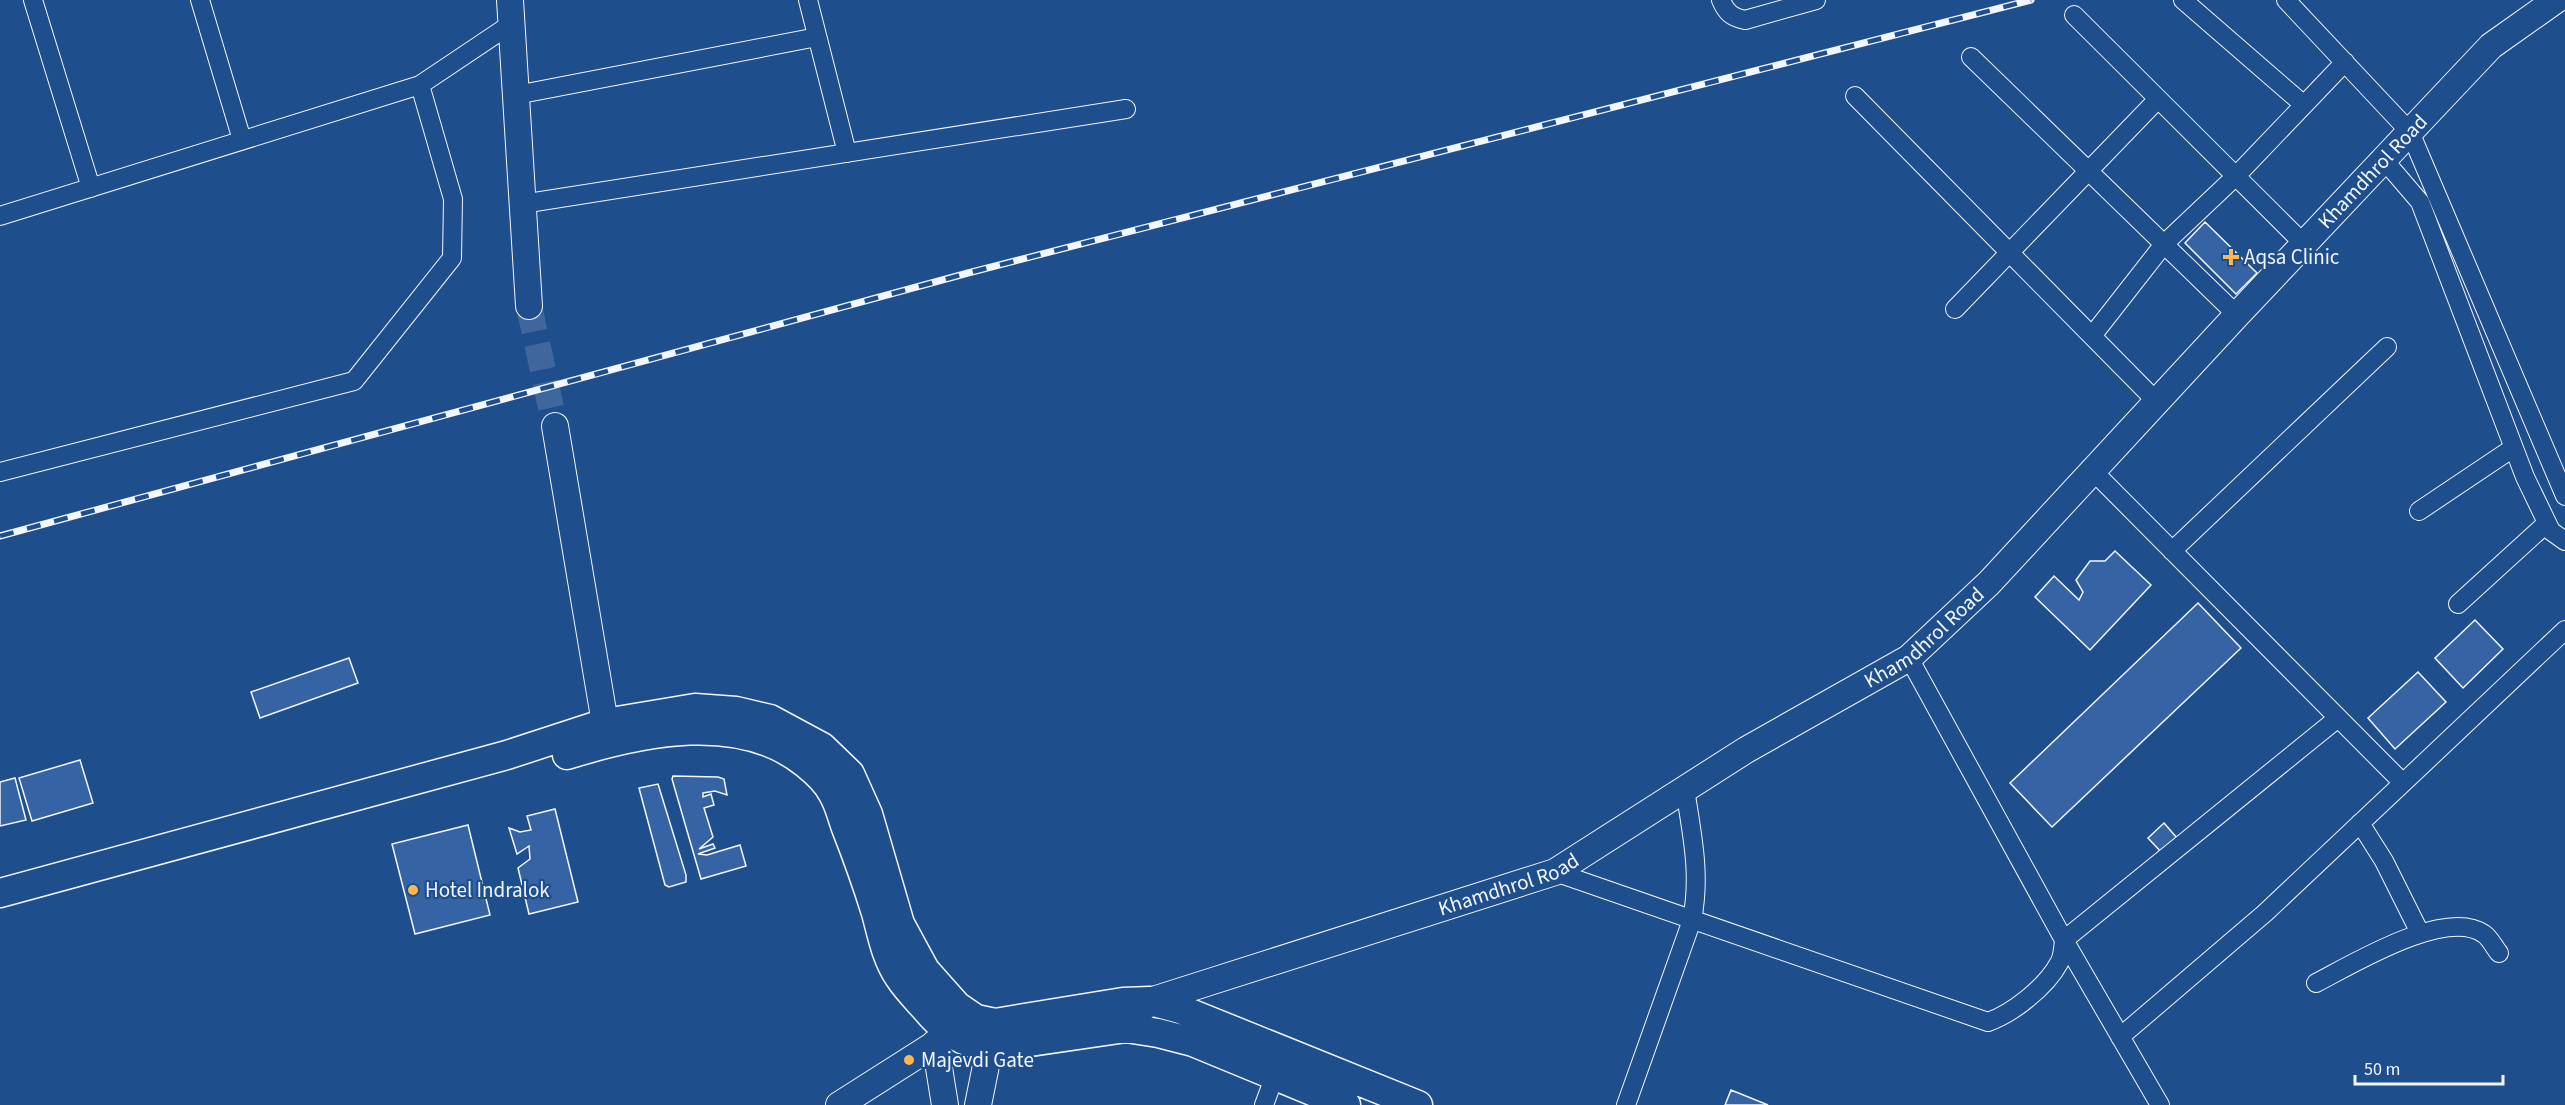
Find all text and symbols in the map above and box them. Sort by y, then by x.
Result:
street label: Khamdhrol Road [2311,107,2434,235]
place label: Aqsa Clinic [2244,242,2340,272]
marker: Aqsa Clinic [2222,248,2240,266]
street label: Khamdhrol Road [1858,580,1991,695]
street label: Khamdhrol Road [1434,845,1585,923]
place label: Hotel Indralok [425,875,550,905]
marker: Hotel Indralok [406,883,420,897]
place label: Majevdi Gate [921,1045,1034,1075]
scale bar [2355,1048,2504,1086]
marker: Majevdi Gate [902,1053,916,1067]
text: 50 m [2364,1057,2400,1082]

